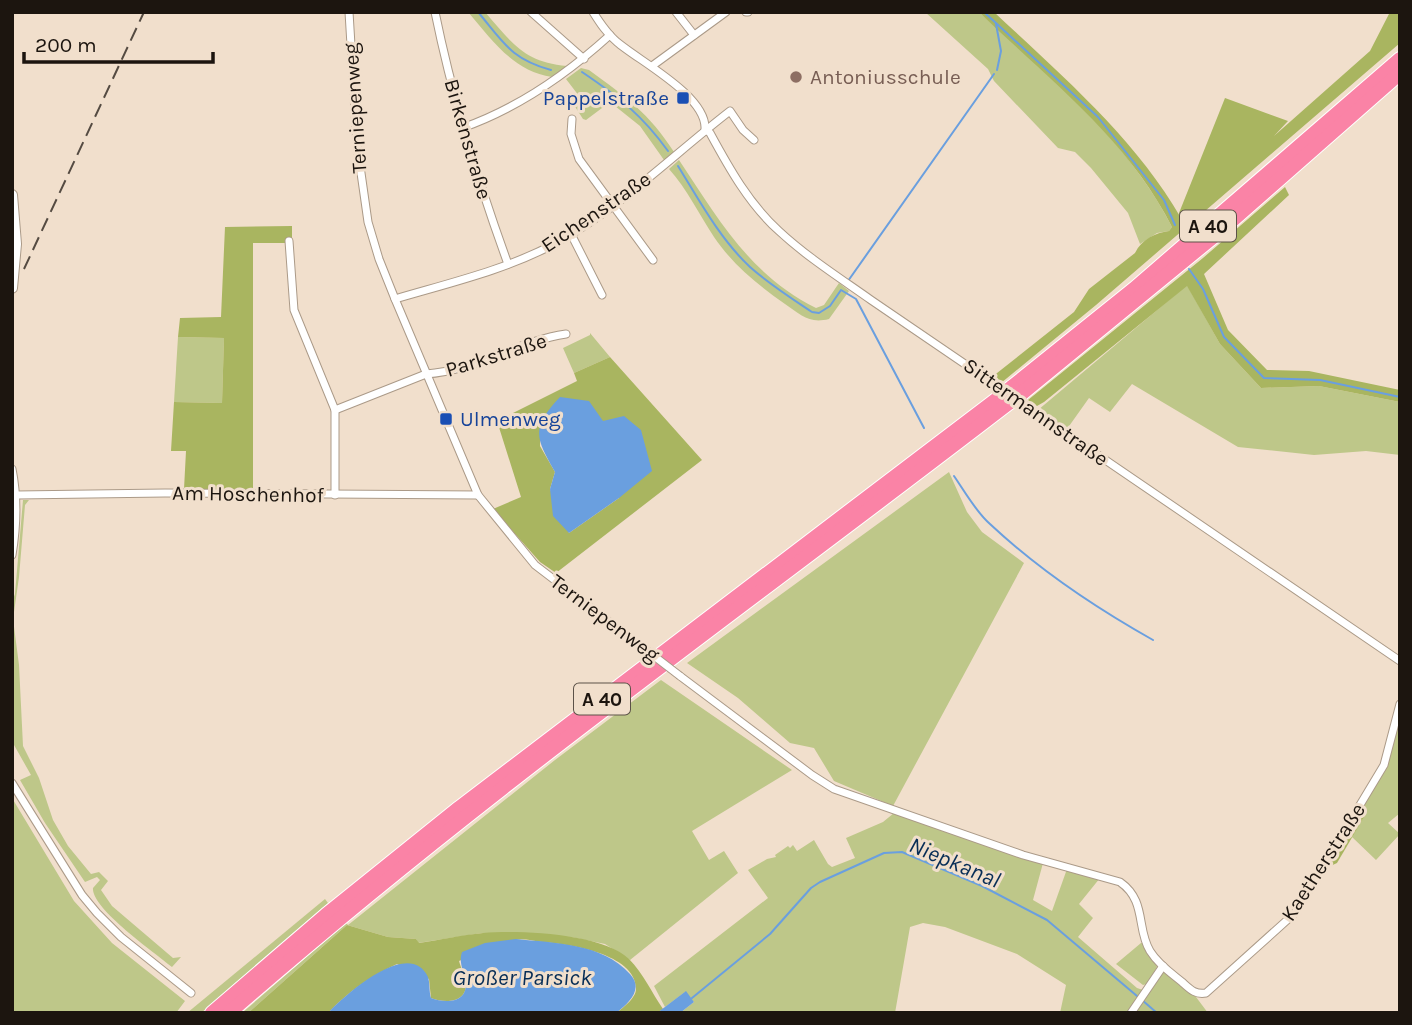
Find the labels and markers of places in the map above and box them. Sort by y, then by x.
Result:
place label: Antoniusschule [810,65,961,89]
marker: Antoniusschule [788,69,804,85]
place label: Pappelstraße [543,86,669,110]
marker: Pappelstraße [675,90,691,106]
place label: Ulmenweg [460,407,561,431]
marker: Ulmenweg [438,411,454,427]

